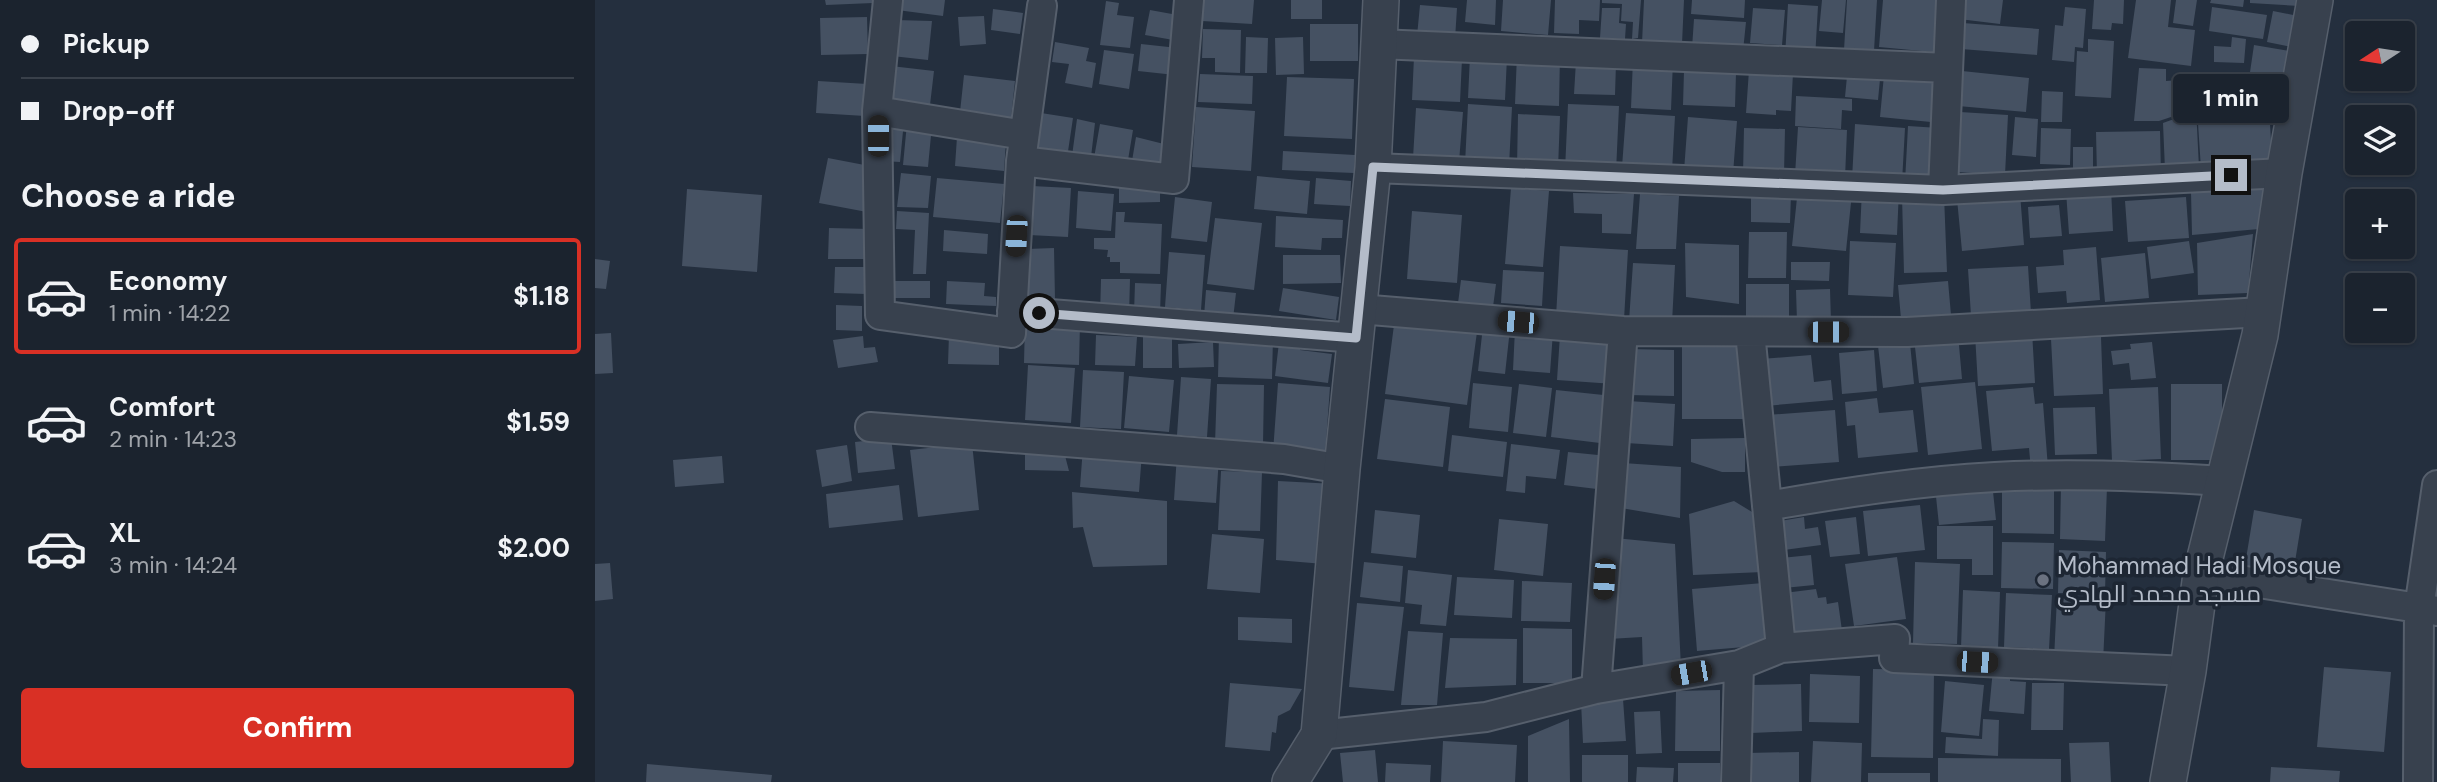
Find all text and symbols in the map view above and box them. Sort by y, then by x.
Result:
north arrow [2345,21,2415,91]
map controls [2345,21,2415,343]
text: Pickup [63,27,150,61]
callout: 1 min [2173,74,2289,122]
text: 1 min [2203,83,2259,113]
text: Drop-off [63,94,175,128]
button: layers [2345,105,2415,175]
car [868,115,889,157]
route end [2215,159,2247,191]
text: Choose a ride [21,175,236,217]
button: + [2345,189,2415,259]
car [1005,214,1028,258]
text: Economy [109,264,227,298]
icon: car [25,265,88,328]
button: − [2345,273,2415,343]
text: $1.18 [513,279,570,313]
route start [1023,297,1055,329]
text: 1 min · 14:22 [109,298,231,328]
car [1497,310,1540,334]
car [1808,322,1850,343]
text: Comfort [109,390,215,424]
icon: car [25,391,88,454]
text: $1.59 [506,405,570,439]
text: 2 min · 14:23 [109,424,237,454]
text: XL [109,516,141,550]
icon: car [25,517,88,580]
text: $2.00 [497,531,570,565]
text: 3 min · 14:24 [109,550,237,580]
place label: Mohammad Hadi Mosque مسجد محمد الهادي [2057,550,2341,612]
car [1593,557,1616,601]
marker: Mohammad Hadi Mosque مسجد محمد الهادي [2035,572,2051,588]
car [1956,650,1999,674]
car [1669,659,1714,687]
button: Confirm [21,688,574,768]

